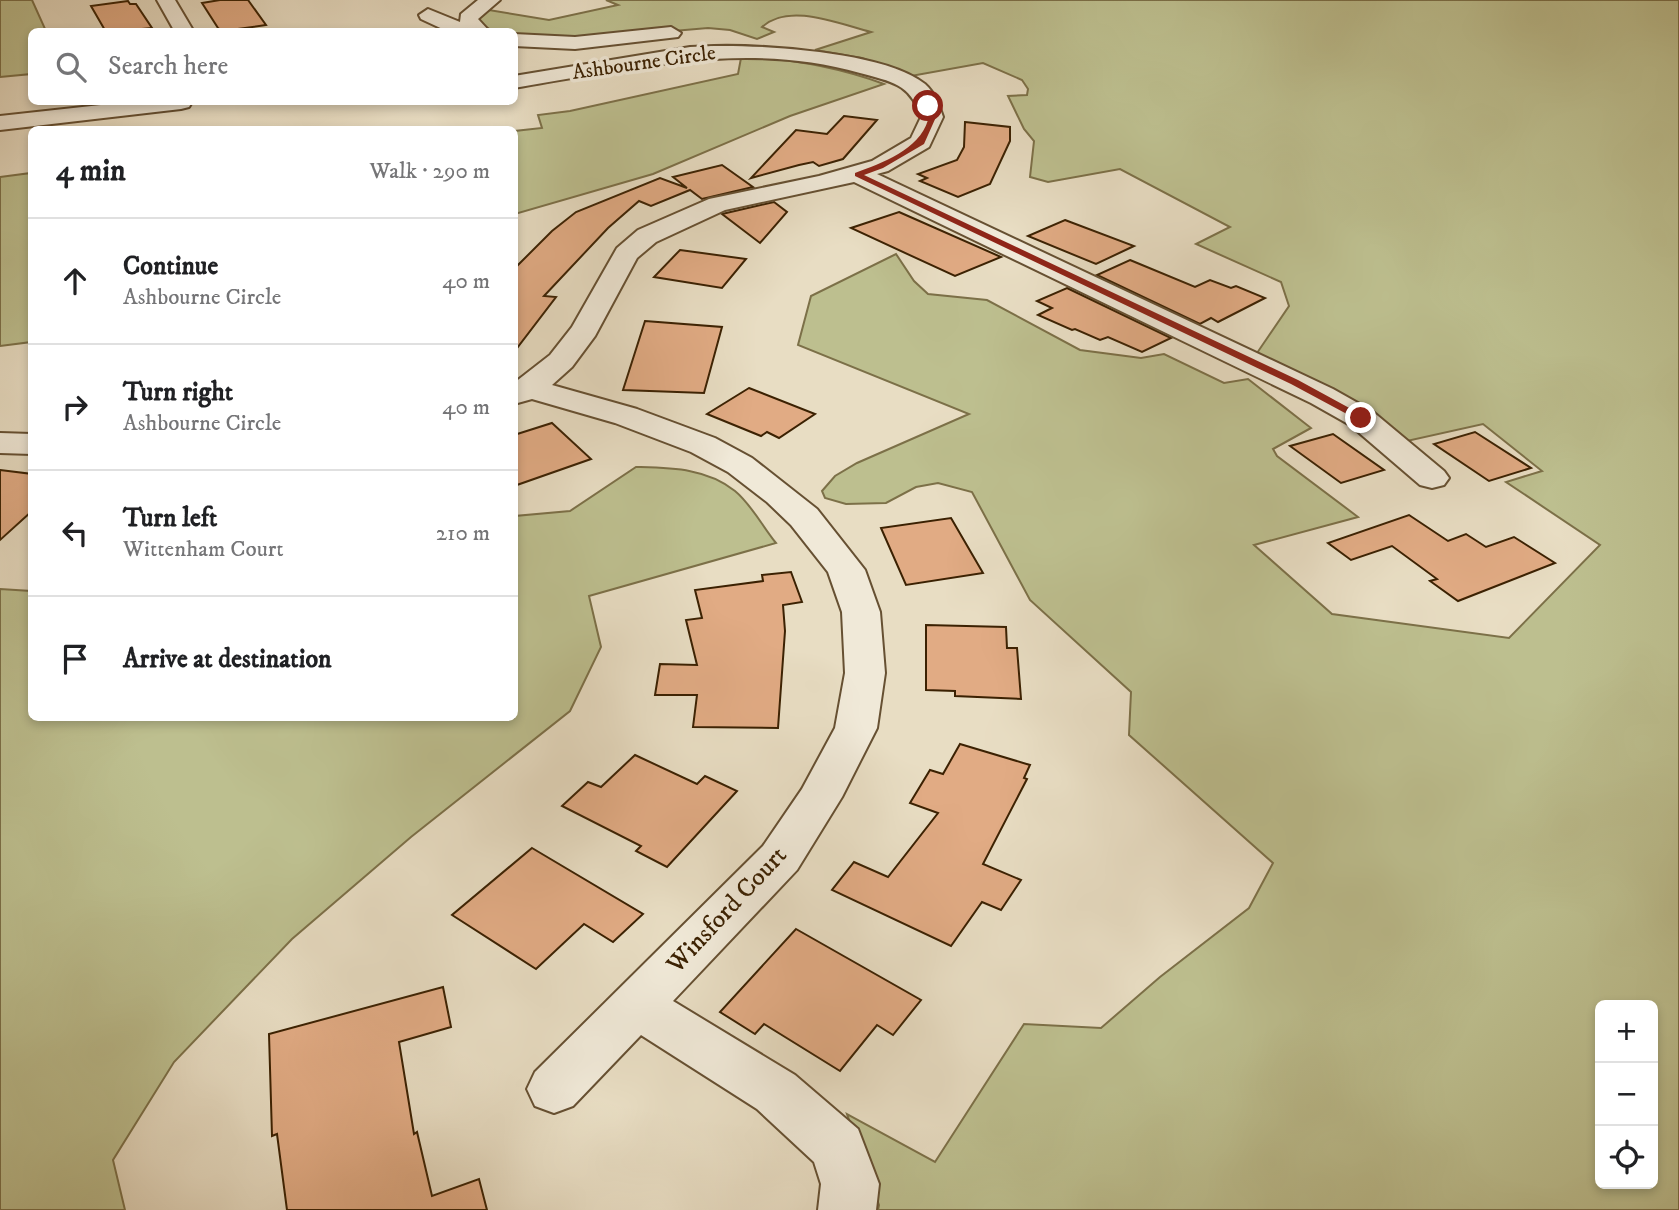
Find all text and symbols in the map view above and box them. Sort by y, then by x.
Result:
search box [28,28,518,105]
street label: Ashbourne Circle [571,40,718,86]
icon: search [52,48,90,86]
text: Search here [108,50,228,83]
route start [912,90,943,121]
text: 4 min [56,153,126,190]
text: Walk · 290 m [369,157,490,186]
text: Continue [123,250,218,283]
icon: ahead [56,262,94,300]
text: 40 m [442,267,490,296]
text: Ashbourne Circle [123,283,281,312]
text: Turn right [123,376,233,409]
icon: right [56,388,94,426]
text: 40 m [442,393,490,422]
route end [1345,402,1376,433]
text: Ashbourne Circle [123,409,281,438]
text: Turn left [123,502,217,535]
icon: left [56,514,94,552]
text: 210 m [436,519,490,548]
text: Wittenham Court [123,535,284,564]
icon: arrive [56,640,94,678]
text: Arrive at destination [123,643,332,676]
street label: Winsford Court [659,839,794,981]
map controls [1595,1000,1658,1189]
button: + [1595,1000,1658,1063]
button: − [1595,1063,1658,1126]
button: locate [1595,1126,1658,1189]

